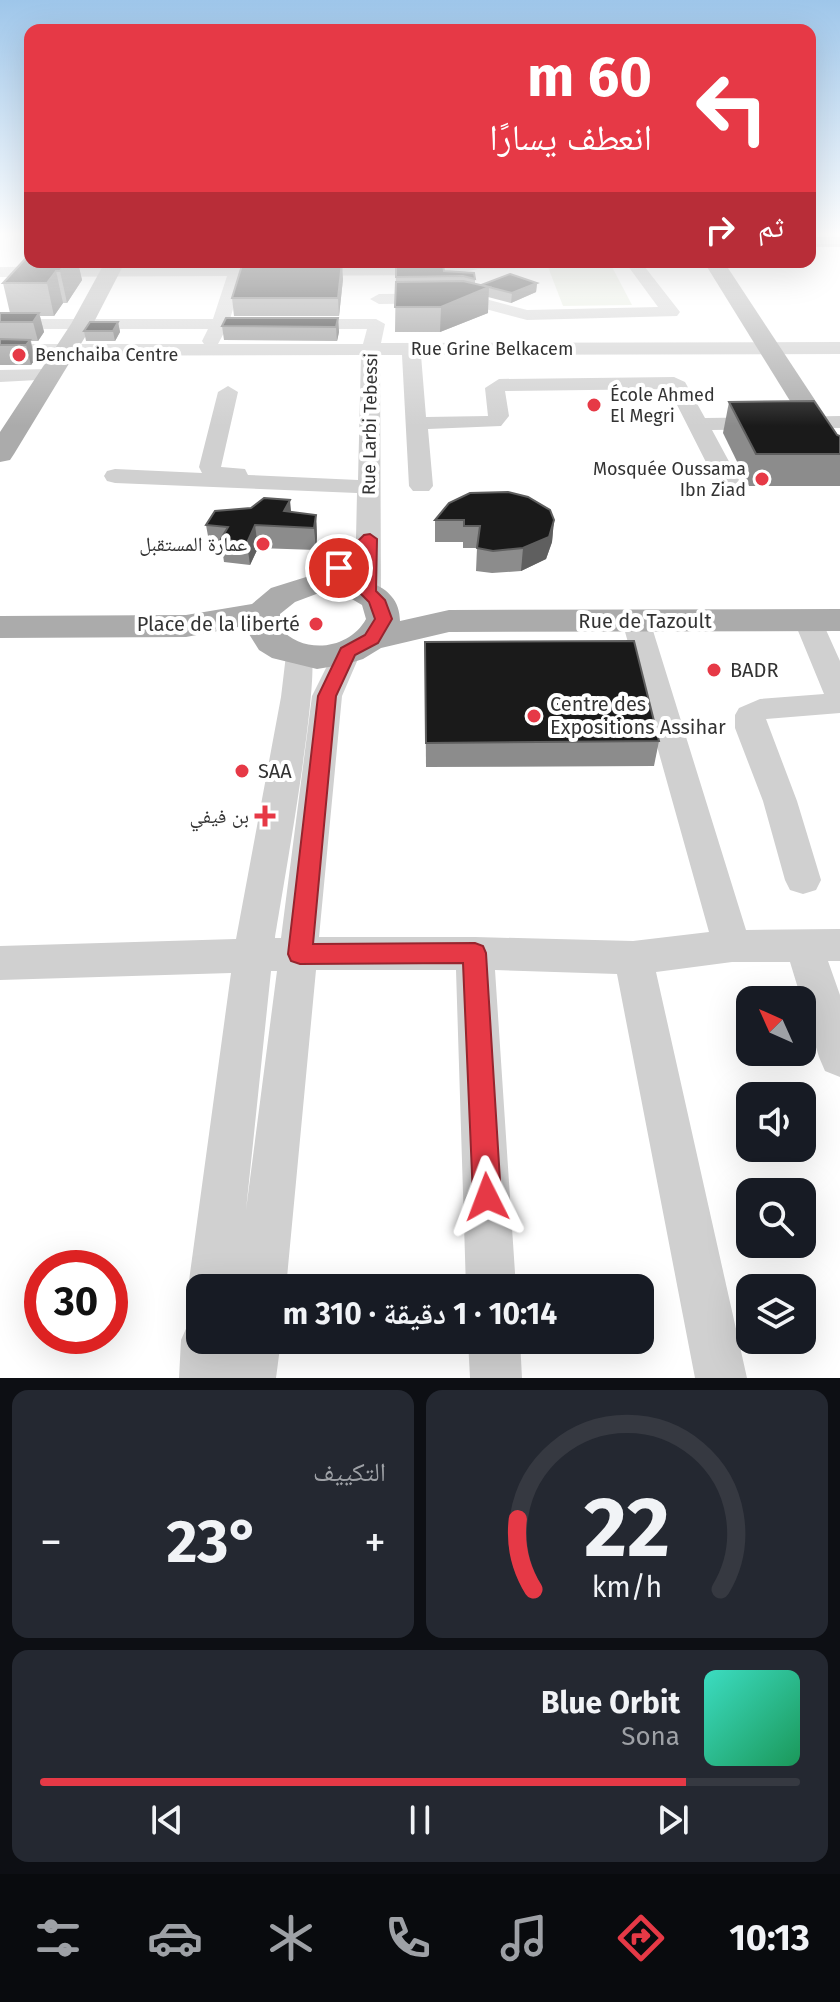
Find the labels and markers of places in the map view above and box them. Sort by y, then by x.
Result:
place label: Benchaiba Centre [35,344,178,366]
marker: Benchaiba Centre [10,346,28,364]
place label: École Ahmed El Megri [610,383,715,427]
marker: École Ahmed El Megri [585,396,603,414]
place label: Mosquée Oussama Ibn Ziad [593,458,746,501]
marker: Mosquée Oussama Ibn Ziad [753,470,771,488]
place label: عمارة المستقبل [139,532,247,556]
pin [305,534,373,602]
marker: عمارة المستقبل [254,535,272,553]
place label: Place de la liberté [137,612,300,636]
marker: Place de la liberté [307,615,325,633]
place label: BADR [730,658,779,682]
marker: BADR [705,661,723,679]
place label: Centre des Expositions Assihar [550,692,726,739]
marker: Centre des Expositions Assihar [525,707,543,725]
place label: SAA [258,759,292,783]
marker: SAA [233,762,251,780]
place label: بن فيفي [189,804,249,832]
marker: بن فيفي [256,807,274,825]

